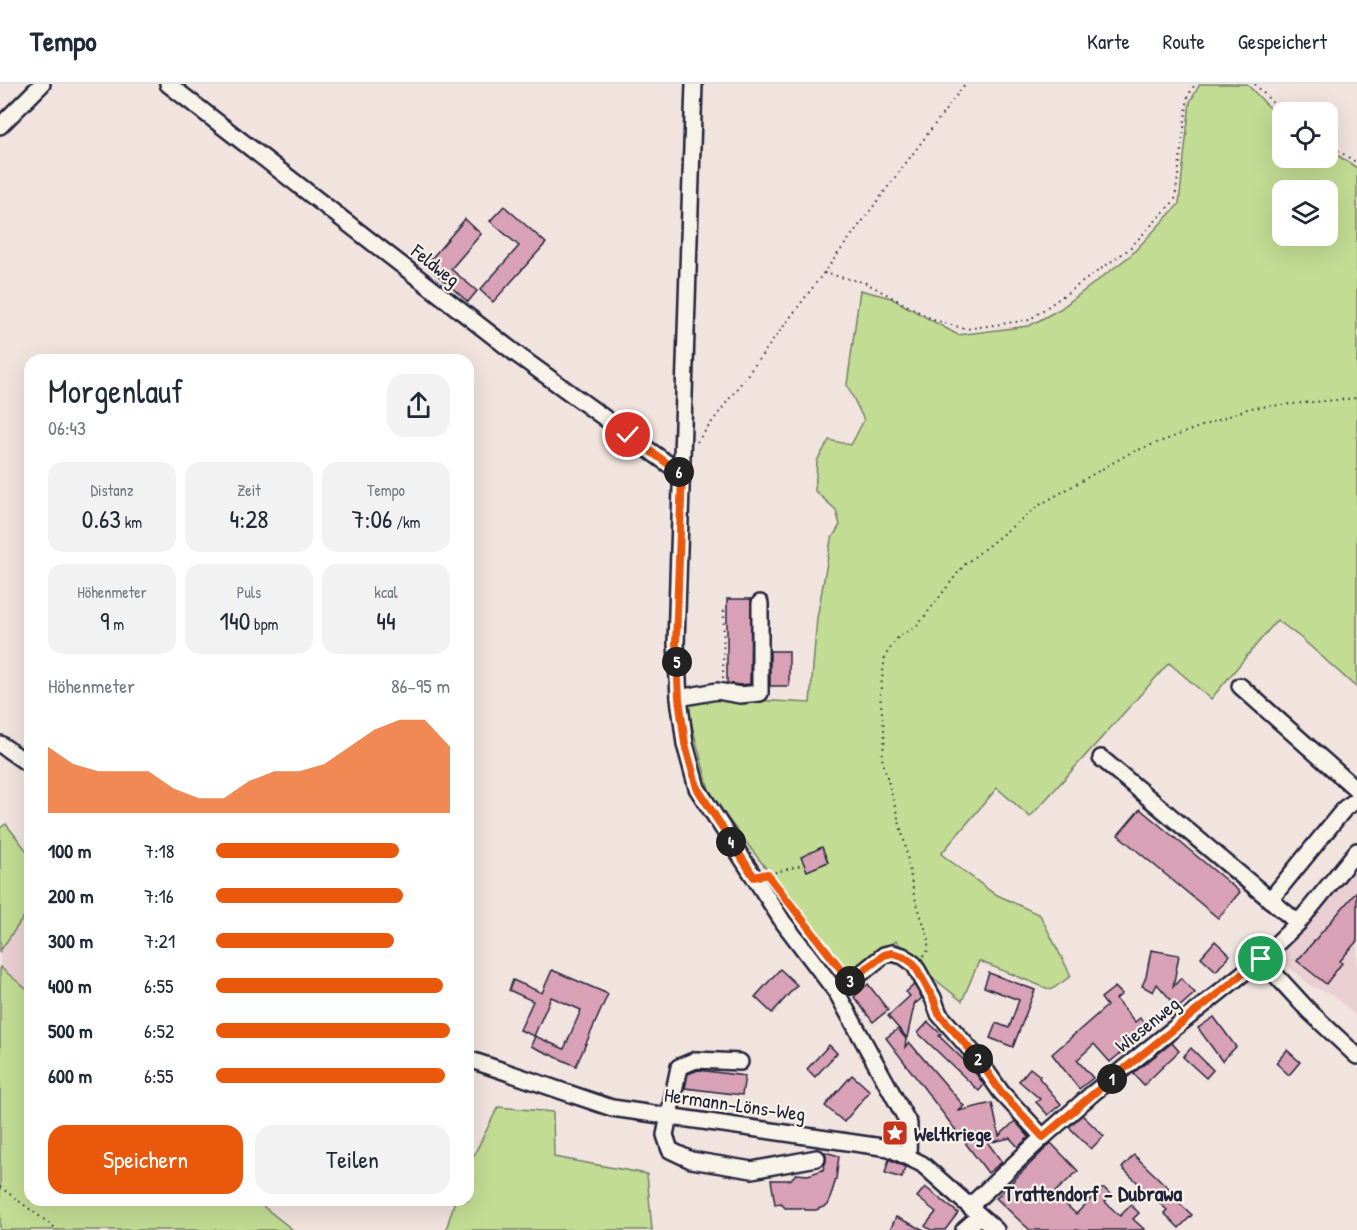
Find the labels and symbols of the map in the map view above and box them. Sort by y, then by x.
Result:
street label: Feldweg [405,237,466,293]
pin [602,409,653,460]
pin: 6 [664,457,694,487]
pin: 5 [662,647,692,677]
pin: 4 [716,827,746,857]
pin [1235,933,1286,984]
pin: 3 [835,966,865,996]
street label: Wiesenweg [1109,990,1185,1058]
pin: 2 [963,1044,993,1074]
pin: 1 [1097,1064,1127,1094]
street label: Hermann-Löns-Weg [663,1081,807,1127]
place icon: Weltkriege [880,1118,910,1148]
place label: Weltkriege [914,1120,992,1148]
district label: Trattendorf - Dubrawa [1003,1178,1183,1208]

